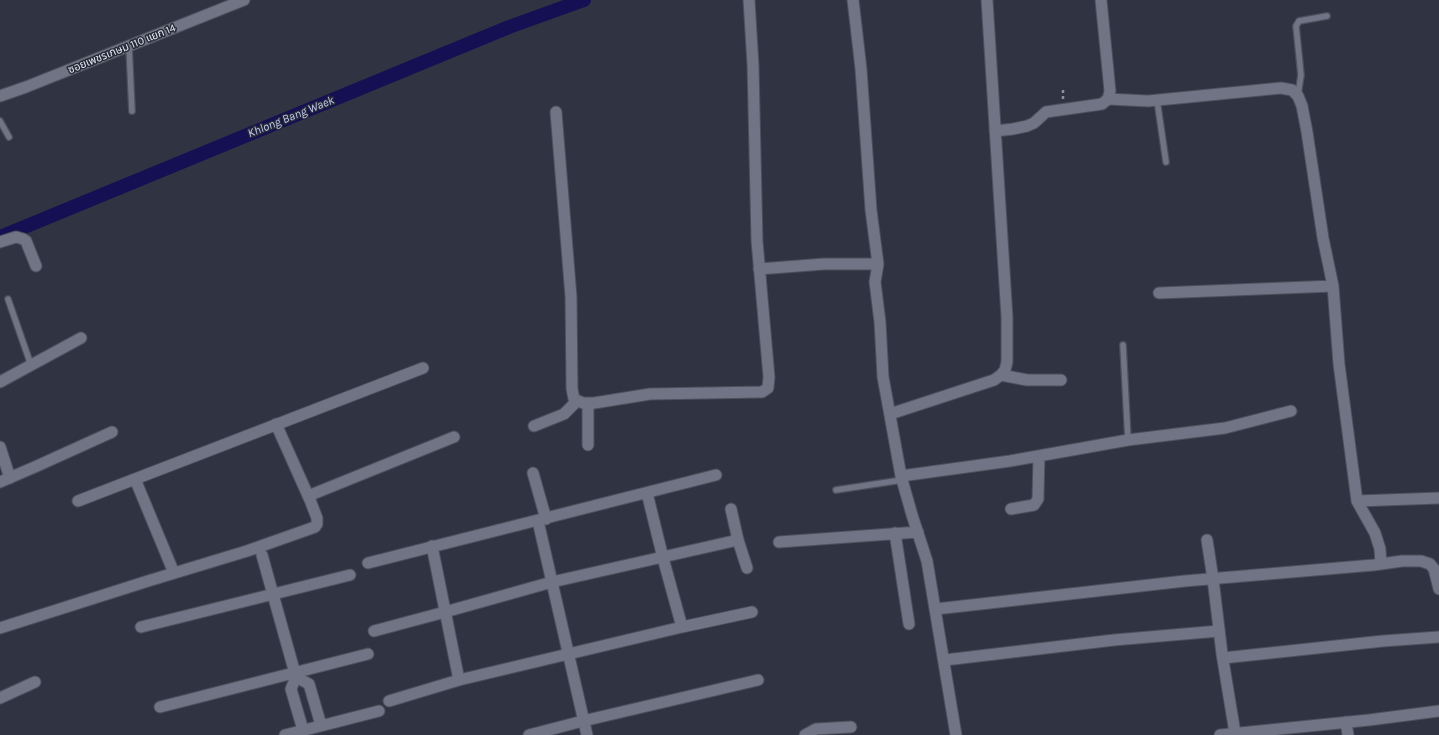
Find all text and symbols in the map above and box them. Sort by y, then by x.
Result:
street label: ซอยเพชรเกษม 110 แยก 14 [66,21,178,77]
water label: Khlong Bang Waek [246,93,336,141]

